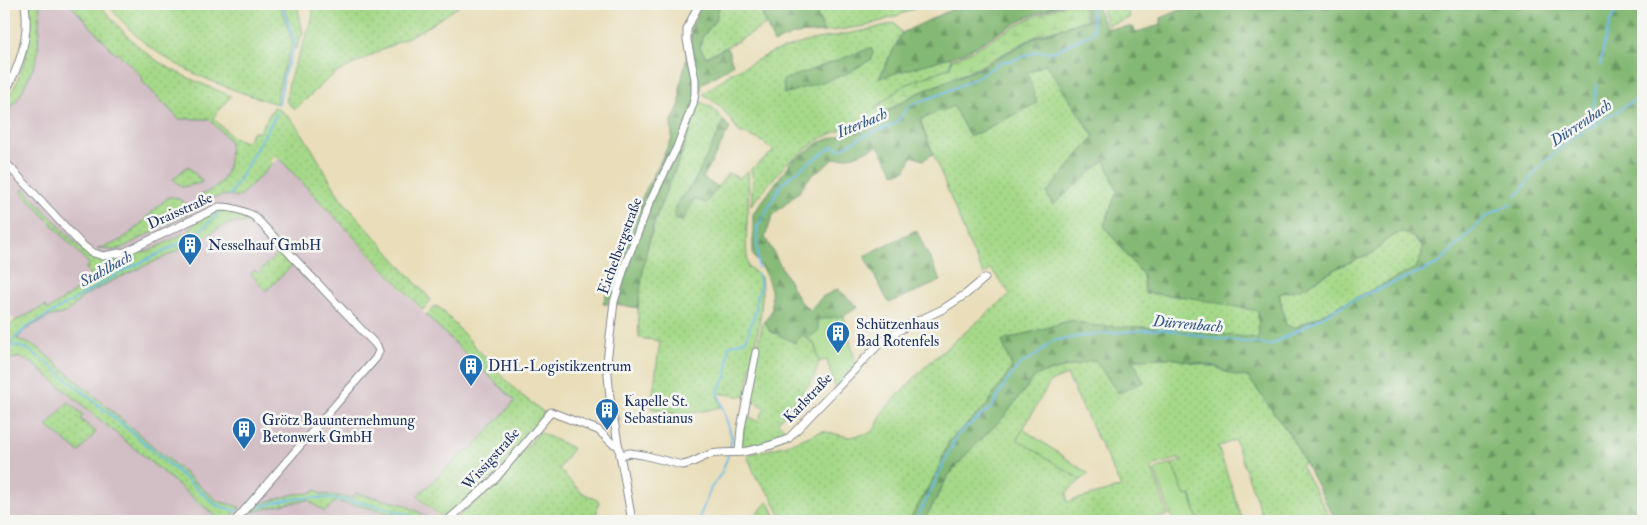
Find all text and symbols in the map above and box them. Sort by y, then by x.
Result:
water label: Dürrenbach [1545,95,1616,151]
water label: Itterbach [833,103,890,143]
street label: Draisstraße [145,188,215,234]
street label: Eichelbergstraße [594,195,646,297]
building icon: Nesselhauf GmbH [177,232,203,266]
place label: Nesselhauf GmbH [208,236,321,255]
water label: Stahlbach [75,246,136,292]
water label: Dürrenbach [1151,311,1224,337]
place label: Schützenhaus Bad Rotenfels [856,315,939,351]
building icon: Schützenhaus Bad Rotenfels [825,320,851,354]
building icon: DHL-Logistikzentrum [458,353,484,387]
place label: DHL-Logistikzentrum [488,357,632,376]
street label: Karlstraße [780,369,836,427]
place label: Kapelle St. Sebastianus [624,392,693,428]
building icon: Kapelle St. Sebastianus [594,397,620,431]
place label: Grötz Bauunternehmung Betonwerk GmbH [262,411,415,447]
building icon: Grötz Bauunternehmung Betonwerk GmbH [231,416,257,450]
street label: Wissigstraße [457,424,524,495]

